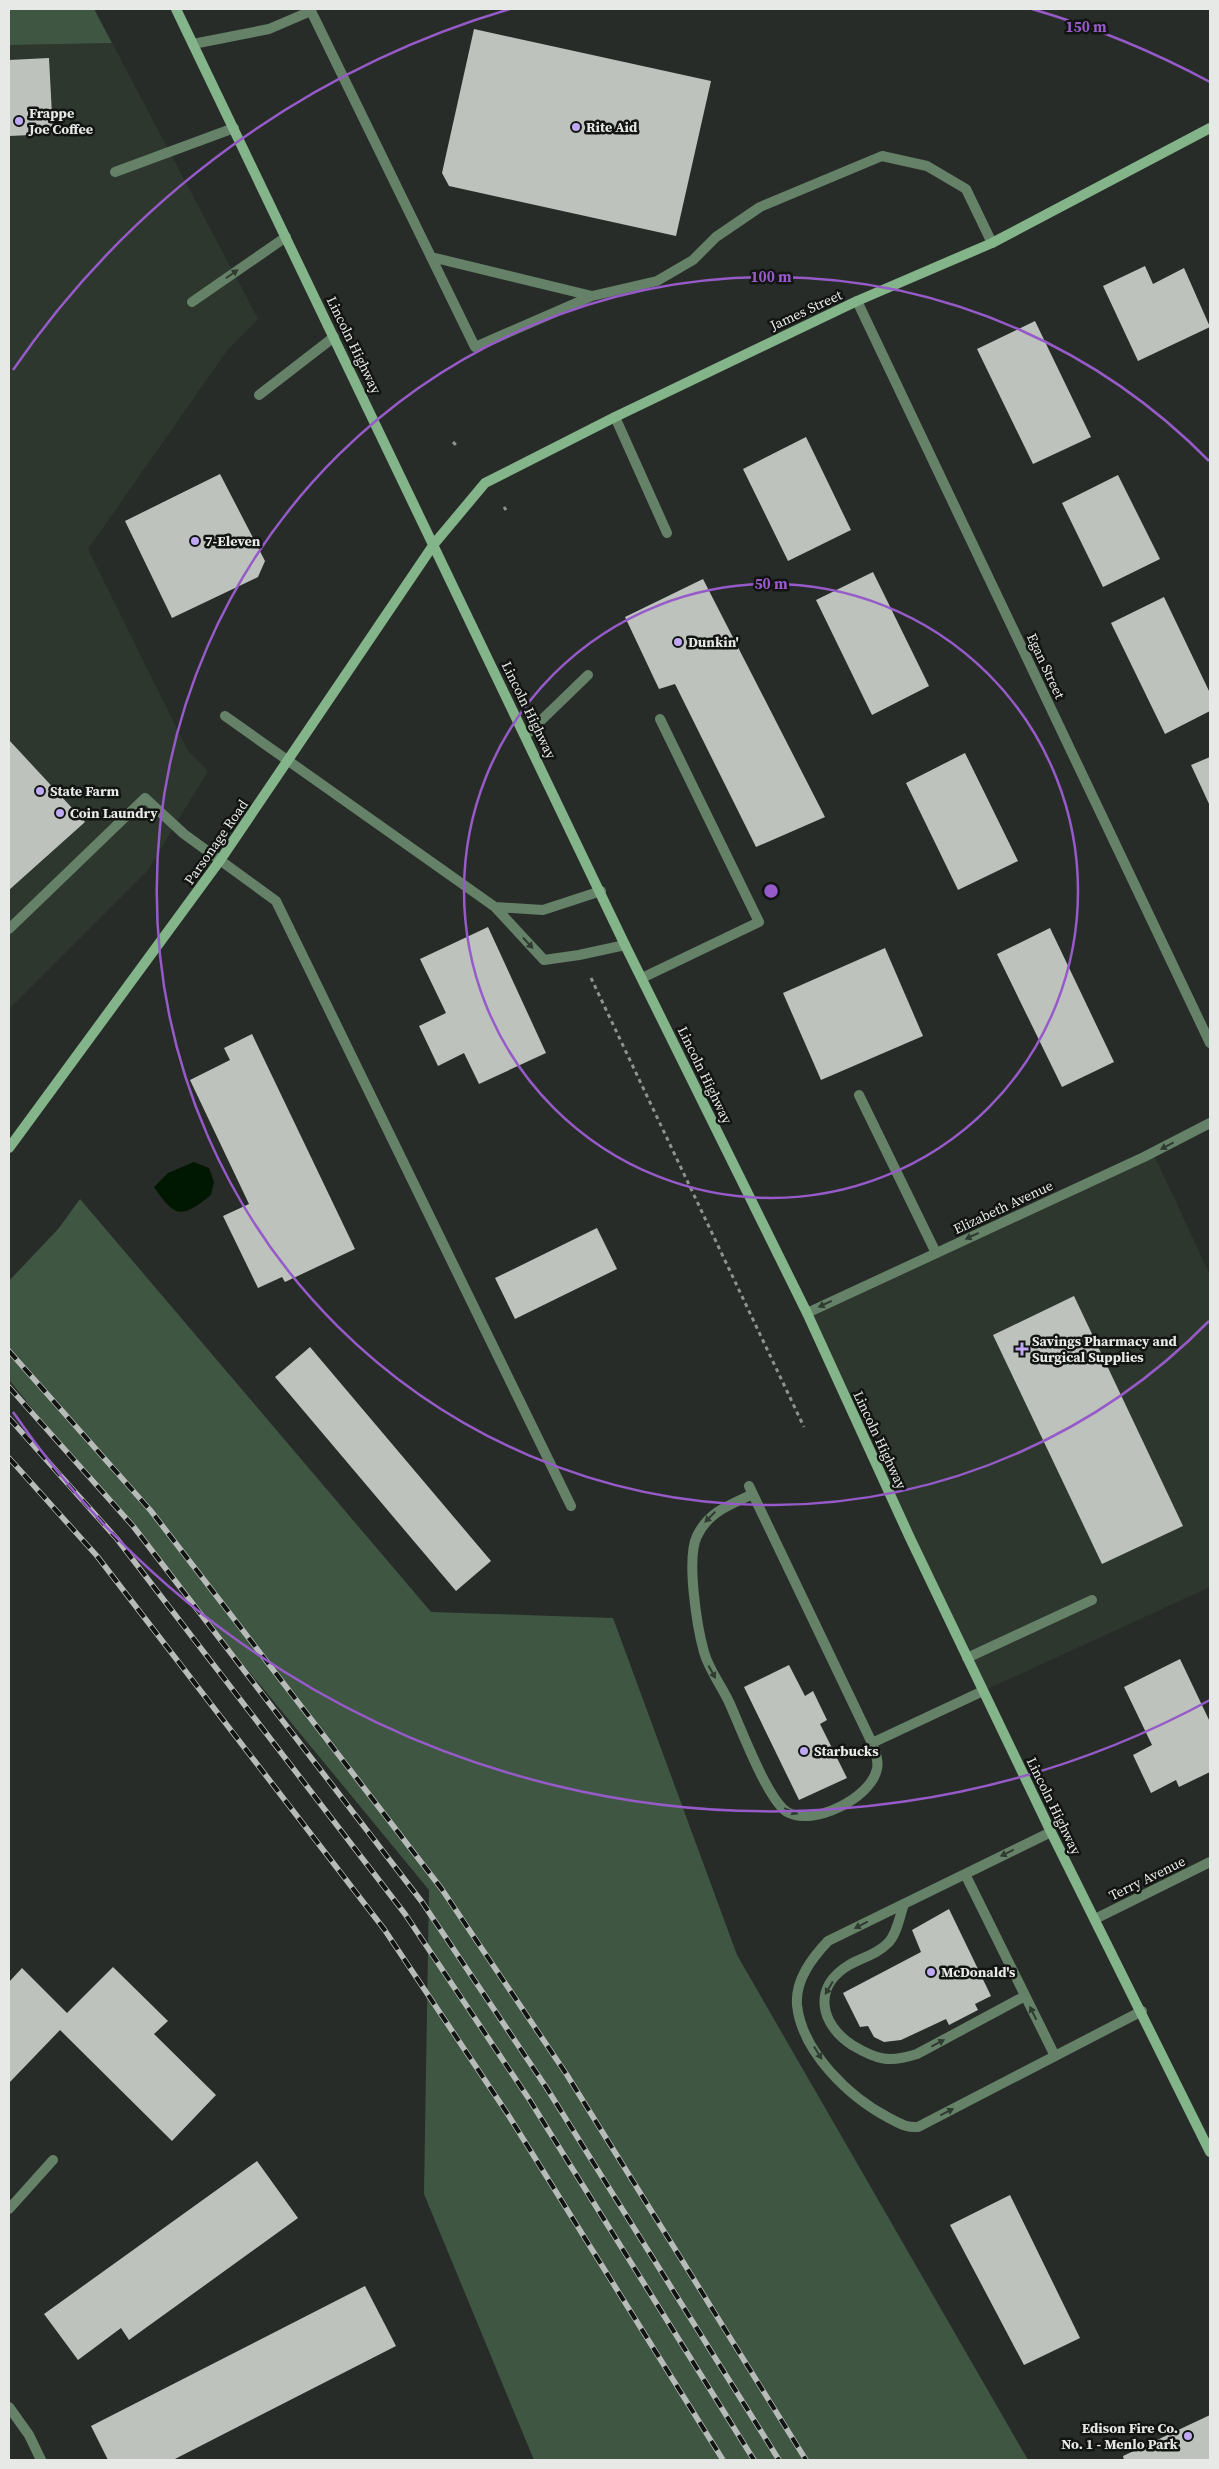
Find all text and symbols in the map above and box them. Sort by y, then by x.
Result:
text: 150 m [1065,16,1107,37]
place label: Frappe Joe Coffee [28,103,93,139]
marker: Frappe Joe Coffee [13,115,25,127]
place label: Rite Aid [586,117,638,137]
marker: Rite Aid [570,121,582,133]
text: 100 m [750,266,792,287]
one-way arrow [225,269,239,279]
street label: James Street [766,284,846,336]
street label: Lincoln Highway [322,293,387,398]
place label: 7-Eleven [205,531,261,551]
marker: 7-Eleven [189,535,201,547]
text: 50 m [754,573,788,594]
street label: Egan Street [1022,630,1070,702]
place label: Dunkin' [688,632,739,652]
marker: Dunkin' [672,636,684,648]
street label: Lincoln Highway [497,658,562,763]
place label: State Farm [50,781,119,801]
marker: State Farm [34,785,46,797]
street label: Parsonage Road [179,795,253,889]
place label: Coin Laundry [70,803,158,823]
marker: Coin Laundry [54,807,66,819]
centre of rings [762,882,780,900]
one-way arrow [522,937,534,949]
street label: Lincoln Highway [673,1023,738,1128]
one-way arrow [1160,1142,1174,1150]
street label: Elizabeth Avenue [950,1175,1056,1239]
one-way arrow [965,1233,979,1241]
one-way arrow [817,1300,832,1309]
place label: Savings Pharmacy and Surgical Supplies [1032,1331,1178,1367]
marker: Savings Pharmacy and Surgical Supplies [1016,1343,1028,1355]
street label: Lincoln Highway [848,1388,912,1493]
one-way arrow [704,1511,716,1523]
one-way arrow [708,1664,716,1679]
place label: Starbucks [814,1741,879,1761]
marker: Starbucks [798,1745,810,1757]
street label: Lincoln Highway [1022,1754,1087,1859]
one-way arrow [783,1807,798,1815]
one-way arrow [1000,1849,1014,1857]
street label: Terry Avenue [1105,1851,1189,1905]
one-way arrow [854,1921,868,1929]
place label: McDonald's [941,1962,1016,1982]
marker: McDonald's [925,1966,937,1978]
one-way arrow [825,1982,834,1995]
one-way arrow [1029,2005,1037,2020]
one-way arrow [931,2039,945,2047]
one-way arrow [813,2046,822,2060]
one-way arrow [940,2108,955,2116]
place label: Edison Fire Co. No. 1 - Menlo Park [1061,2418,1179,2454]
marker: Edison Fire Co. No. 1 - Menlo Park [1182,2430,1194,2442]

